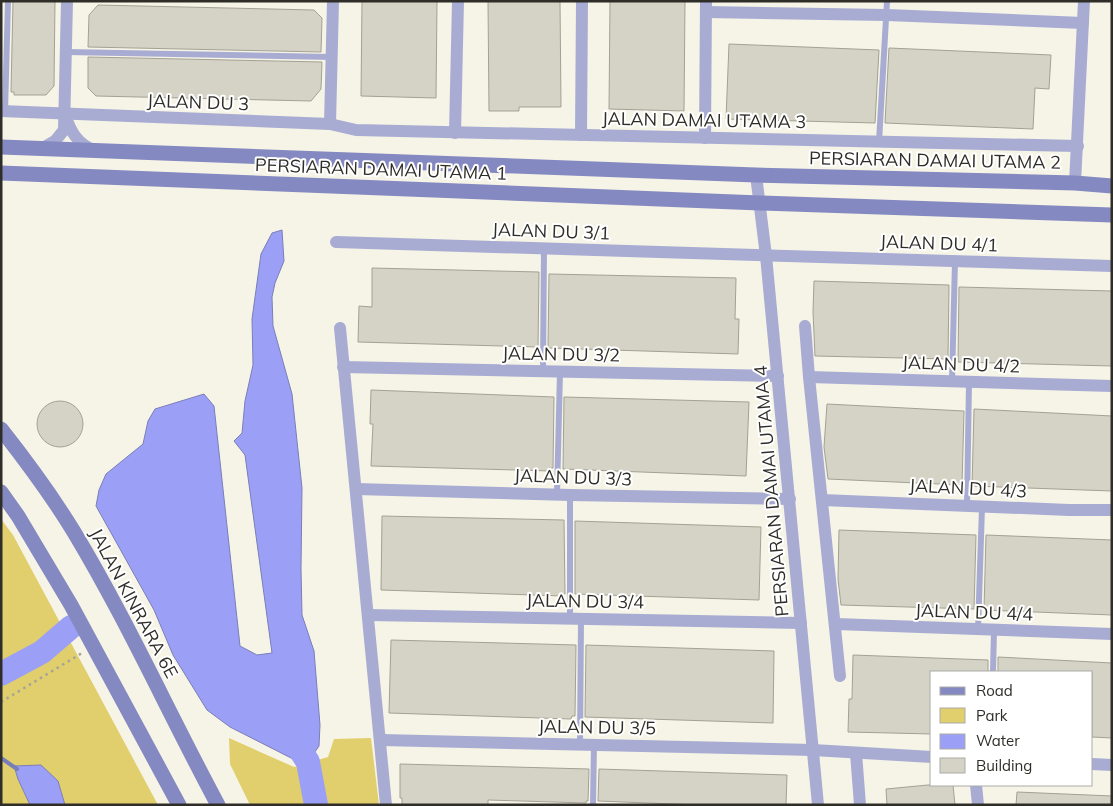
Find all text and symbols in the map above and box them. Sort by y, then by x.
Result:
street label: JALAN DU 3 [147,89,249,115]
street label: JALAN DAMAI UTAMA 3 [602,107,806,133]
street label: PERSIARAN DAMAI UTAMA 2 [809,146,1061,174]
street label: PERSIARAN DAMAI UTAMA 1 [255,153,507,185]
street label: JALAN DU 3/1 [492,217,610,245]
street label: JALAN DU 4/1 [880,229,998,257]
street label: JALAN DU 3/2 [502,341,620,367]
street label: JALAN DU 4/2 [902,350,1020,378]
street label: PERSIARAN DAMAI UTAMA 4 [749,364,793,618]
street label: JALAN DU 3/3 [514,463,632,491]
street label: JALAN DU 4/3 [908,473,1028,503]
street label: JALAN KINRARA 6E [85,524,183,682]
street label: JALAN DU 3/4 [526,588,644,614]
street label: JALAN DU 4/4 [915,598,1034,626]
legend [930,671,1093,786]
text: Road [976,681,1013,700]
text: Park [976,706,1008,725]
street label: JALAN DU 3/5 [538,714,656,740]
text: Water [976,731,1020,750]
text: Building [976,756,1032,775]

